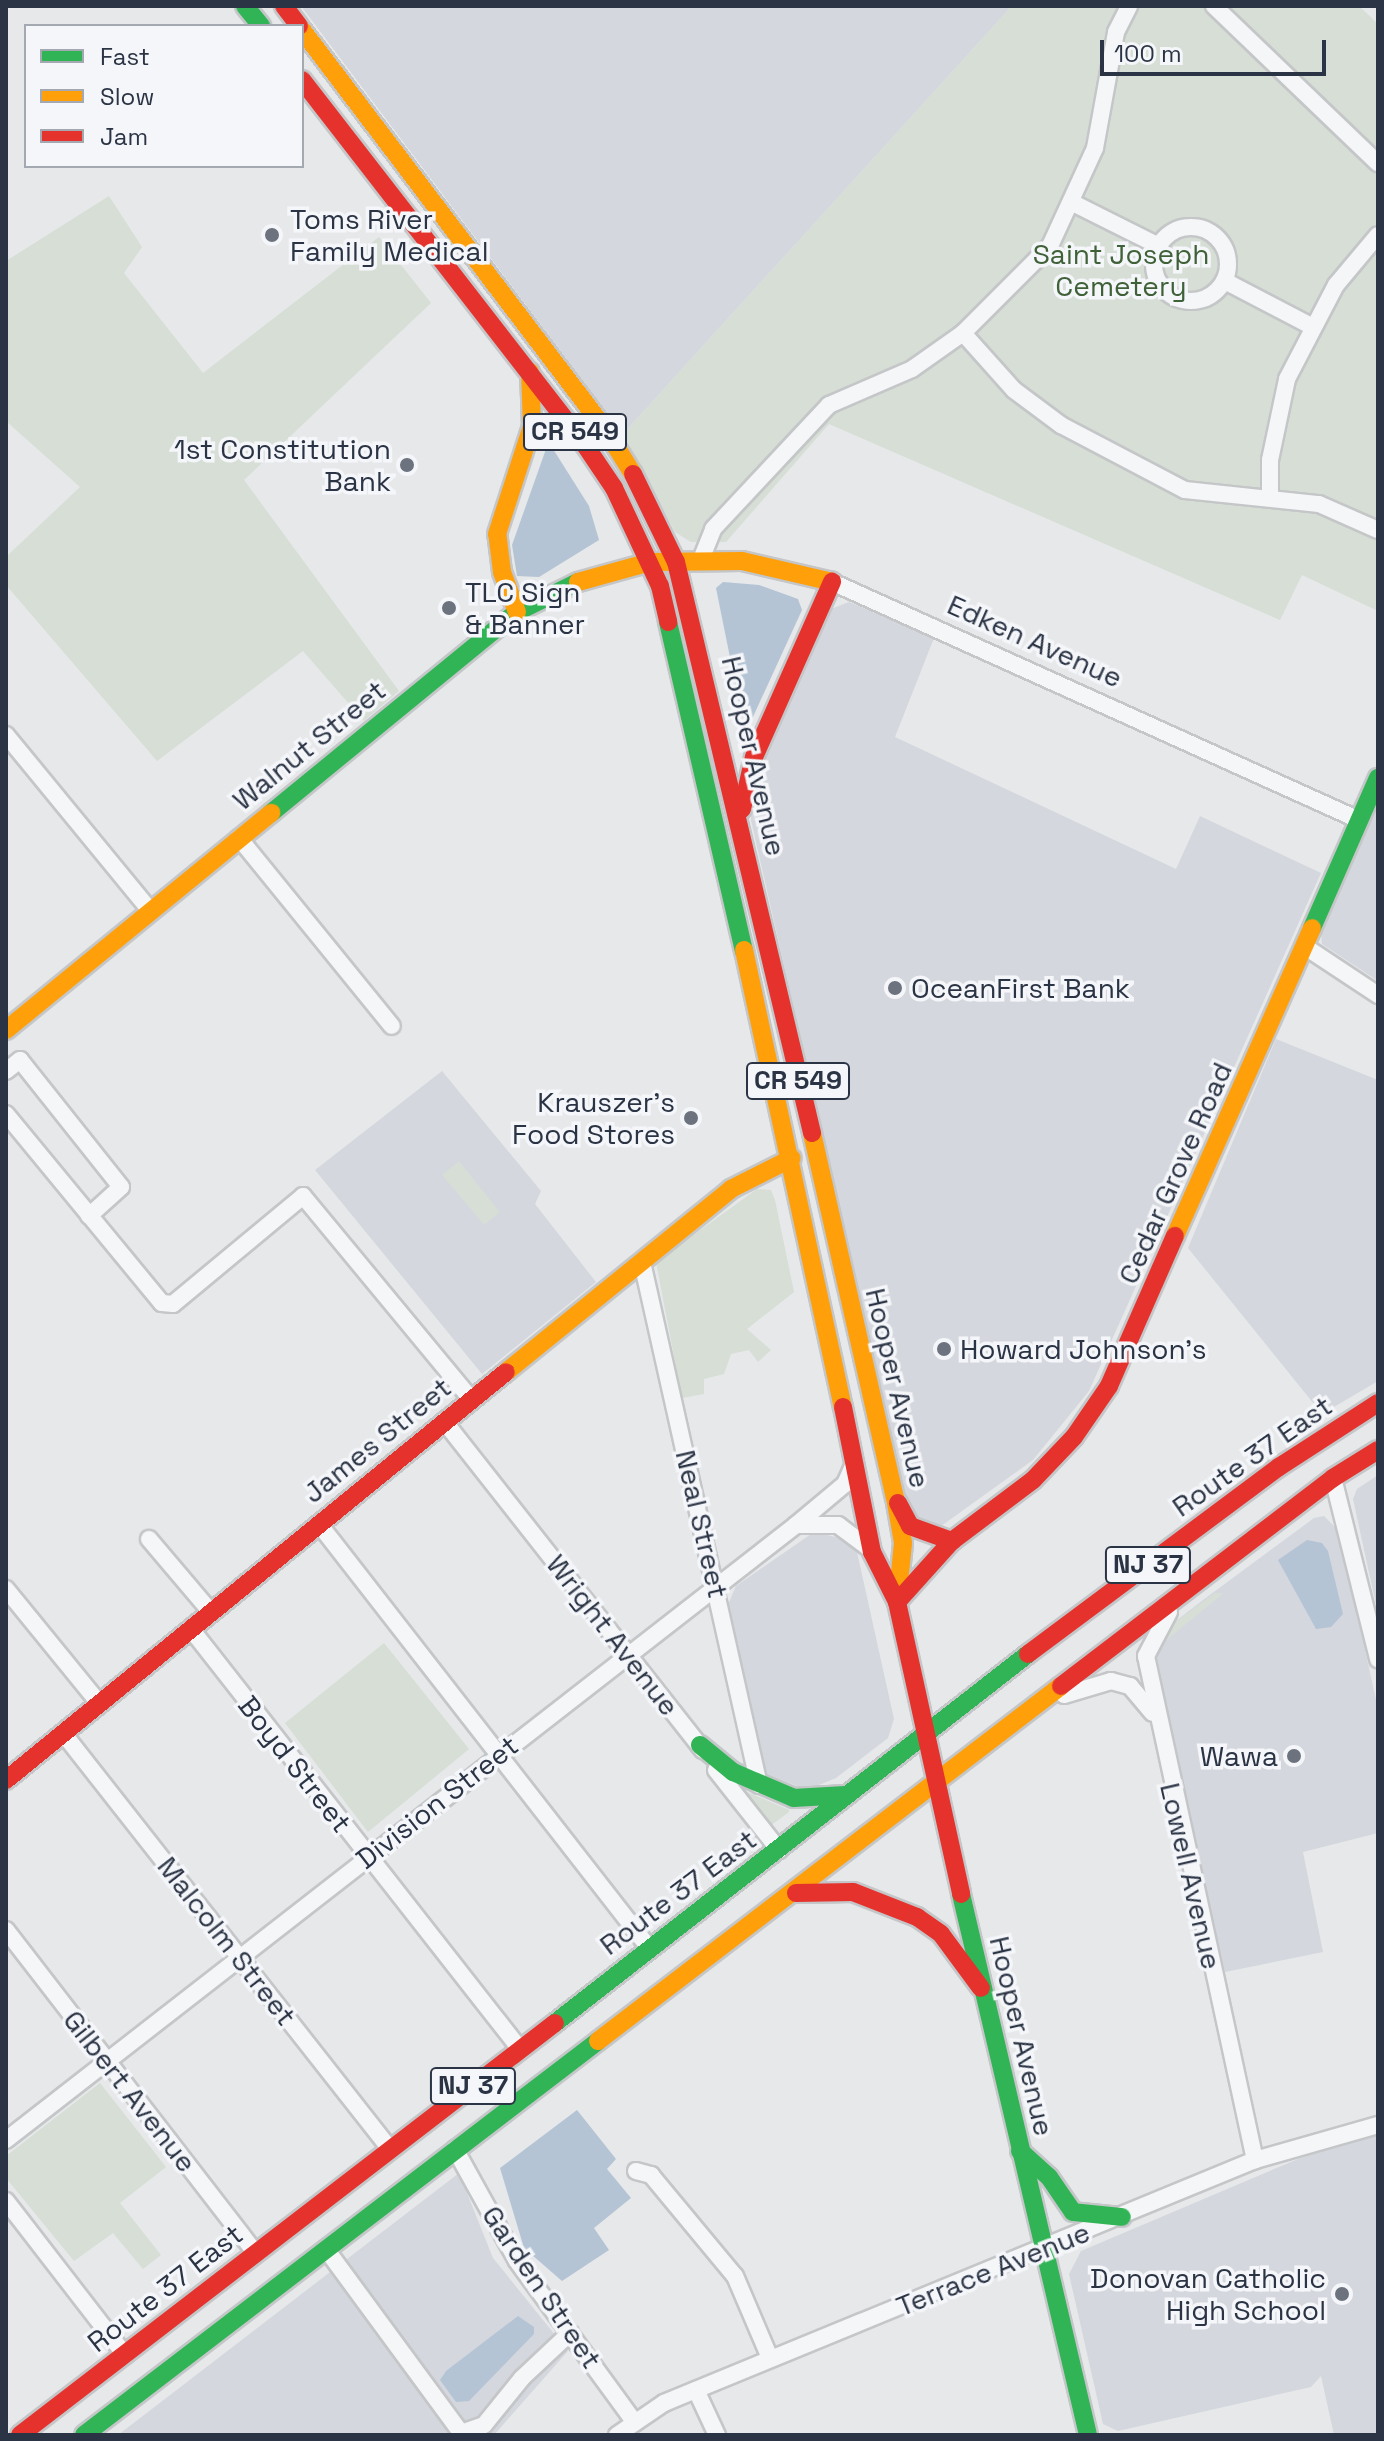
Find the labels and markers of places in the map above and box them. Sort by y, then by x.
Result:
place label: Toms River Family Medical [290,202,489,268]
marker: Toms River Family Medical [261,224,283,246]
place label: 1st Constitution Bank [174,432,391,498]
marker: 1st Constitution Bank [398,456,416,474]
place label: TLC Sign & Banner [465,575,585,641]
marker: TLC Sign & Banner [440,599,458,617]
place label: OceanFirst Bank [911,971,1130,1005]
marker: OceanFirst Bank [886,979,904,997]
place label: Krauszer's Food Stores [512,1085,675,1151]
marker: Krauszer's Food Stores [682,1109,700,1127]
place label: Howard Johnson's [960,1332,1207,1366]
marker: Howard Johnson's [935,1340,953,1358]
place label: Wawa [1200,1739,1278,1773]
marker: Wawa [1285,1747,1303,1765]
place label: Donovan Catholic High School [1090,2261,1326,2327]
marker: Donovan Catholic High School [1333,2285,1351,2303]

